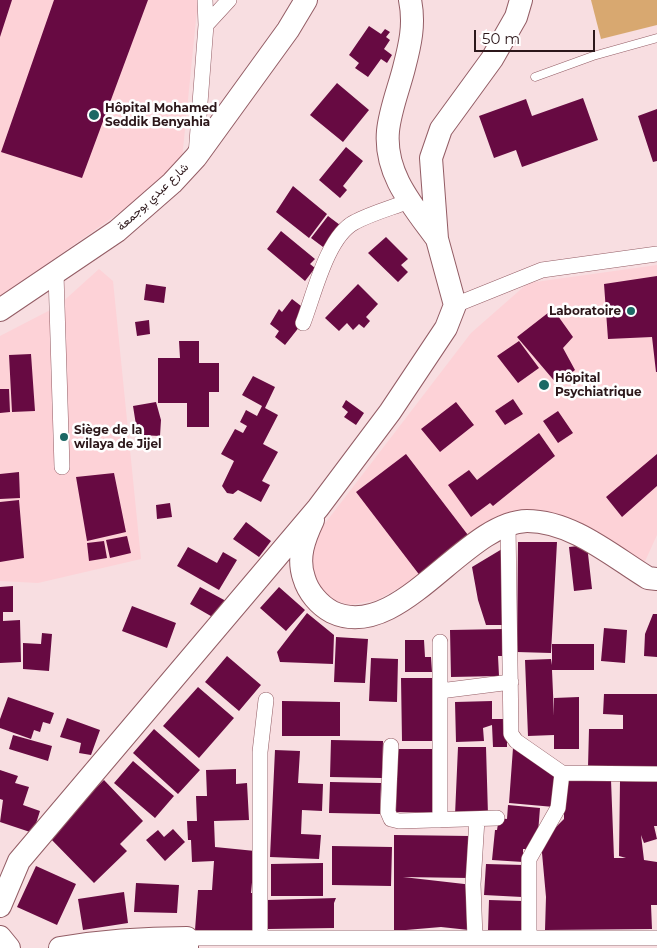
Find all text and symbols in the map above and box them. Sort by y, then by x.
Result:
scale bar [477,20,598,52]
text: 50 m [482,29,520,48]
place label: Hôpital Mohamed Seddik Benyahia [105,101,217,129]
marker: Hôpital Mohamed Seddik Benyahia [87,108,101,122]
street label: شارع عبدي بوجمعة [114,160,192,234]
place label: Laboratoire [549,304,621,318]
marker: Laboratoire [625,305,637,317]
place label: Hôpital Psychiatrique [555,371,642,399]
marker: Hôpital Psychiatrique [537,378,551,392]
place label: Siège de la wilaya de Jijel [74,423,162,451]
marker: Siège de la wilaya de Jijel [58,431,70,443]

